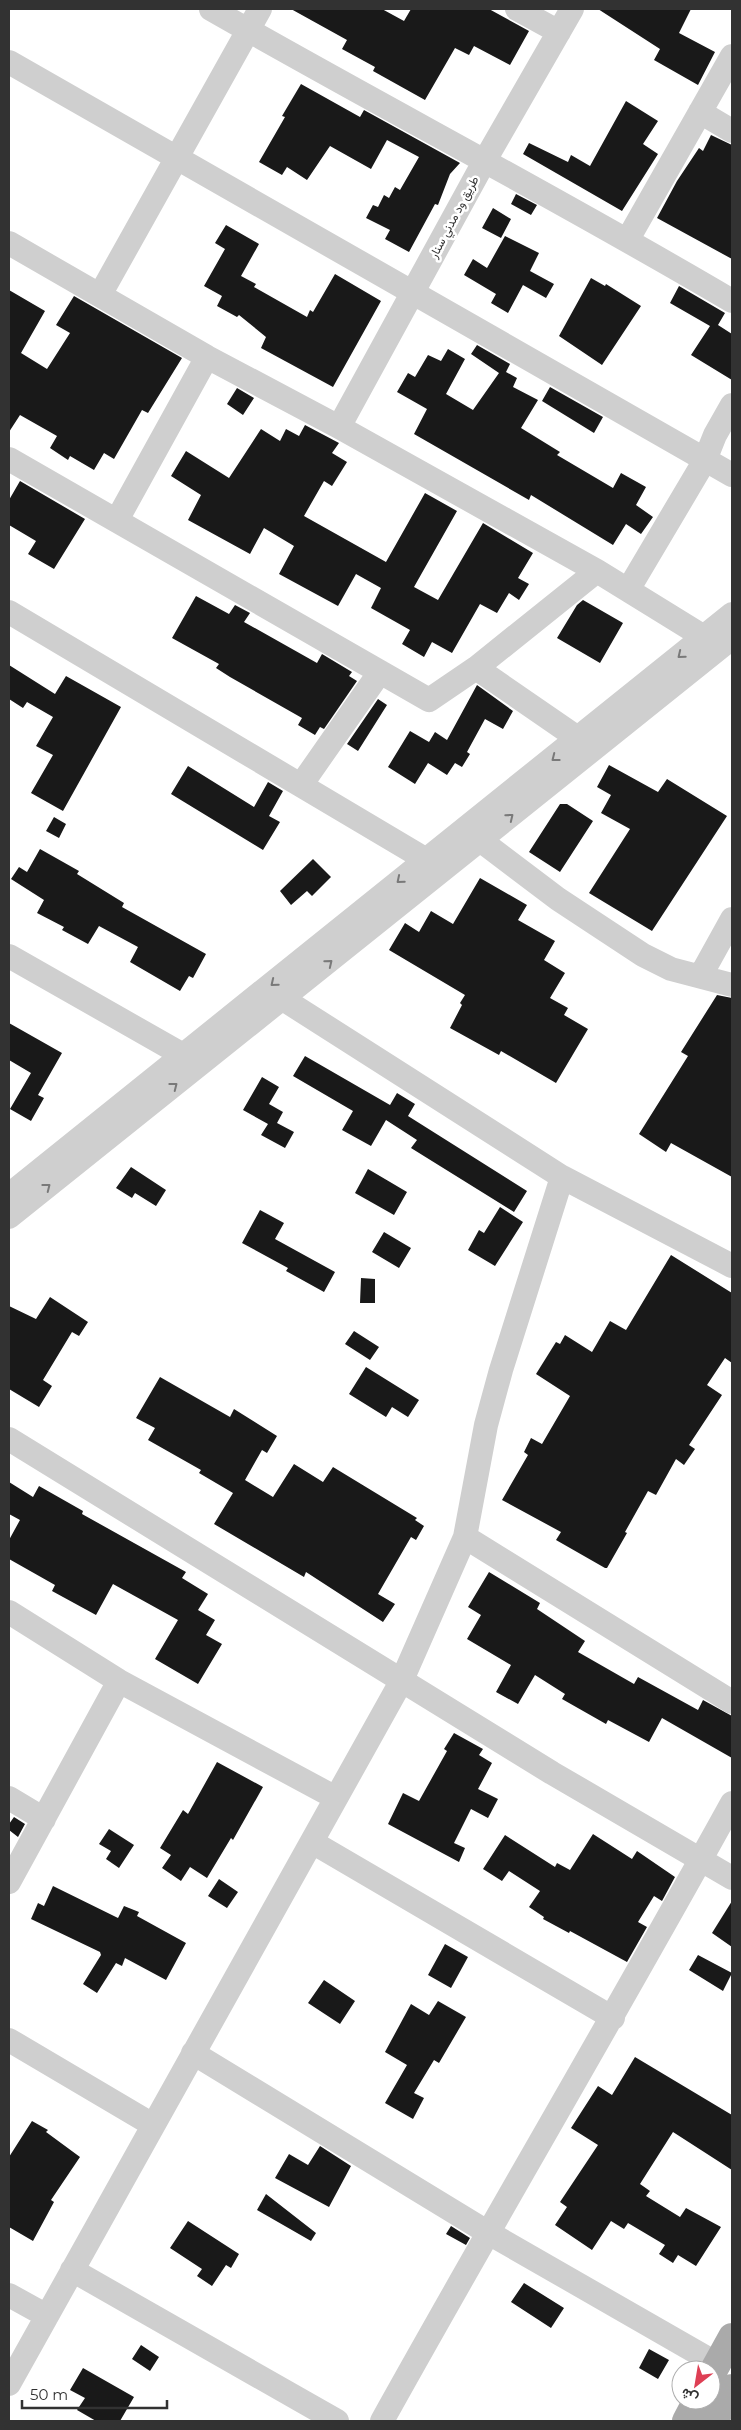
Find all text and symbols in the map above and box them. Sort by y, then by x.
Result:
street label: طريق ود مدني سنار [425,173,484,263]
one-way arrow [678,650,687,658]
one-way arrow [551,752,560,761]
one-way arrow [504,813,513,822]
one-way arrow [396,874,405,883]
one-way arrow [323,959,332,968]
one-way arrow [271,978,280,986]
one-way arrow [168,1083,177,1091]
one-way arrow [41,1184,50,1192]
north arrow [671,2360,721,2410]
scale bar [22,2378,168,2410]
text: ش [677,2384,701,2408]
text: 50 m [30,2385,68,2404]

